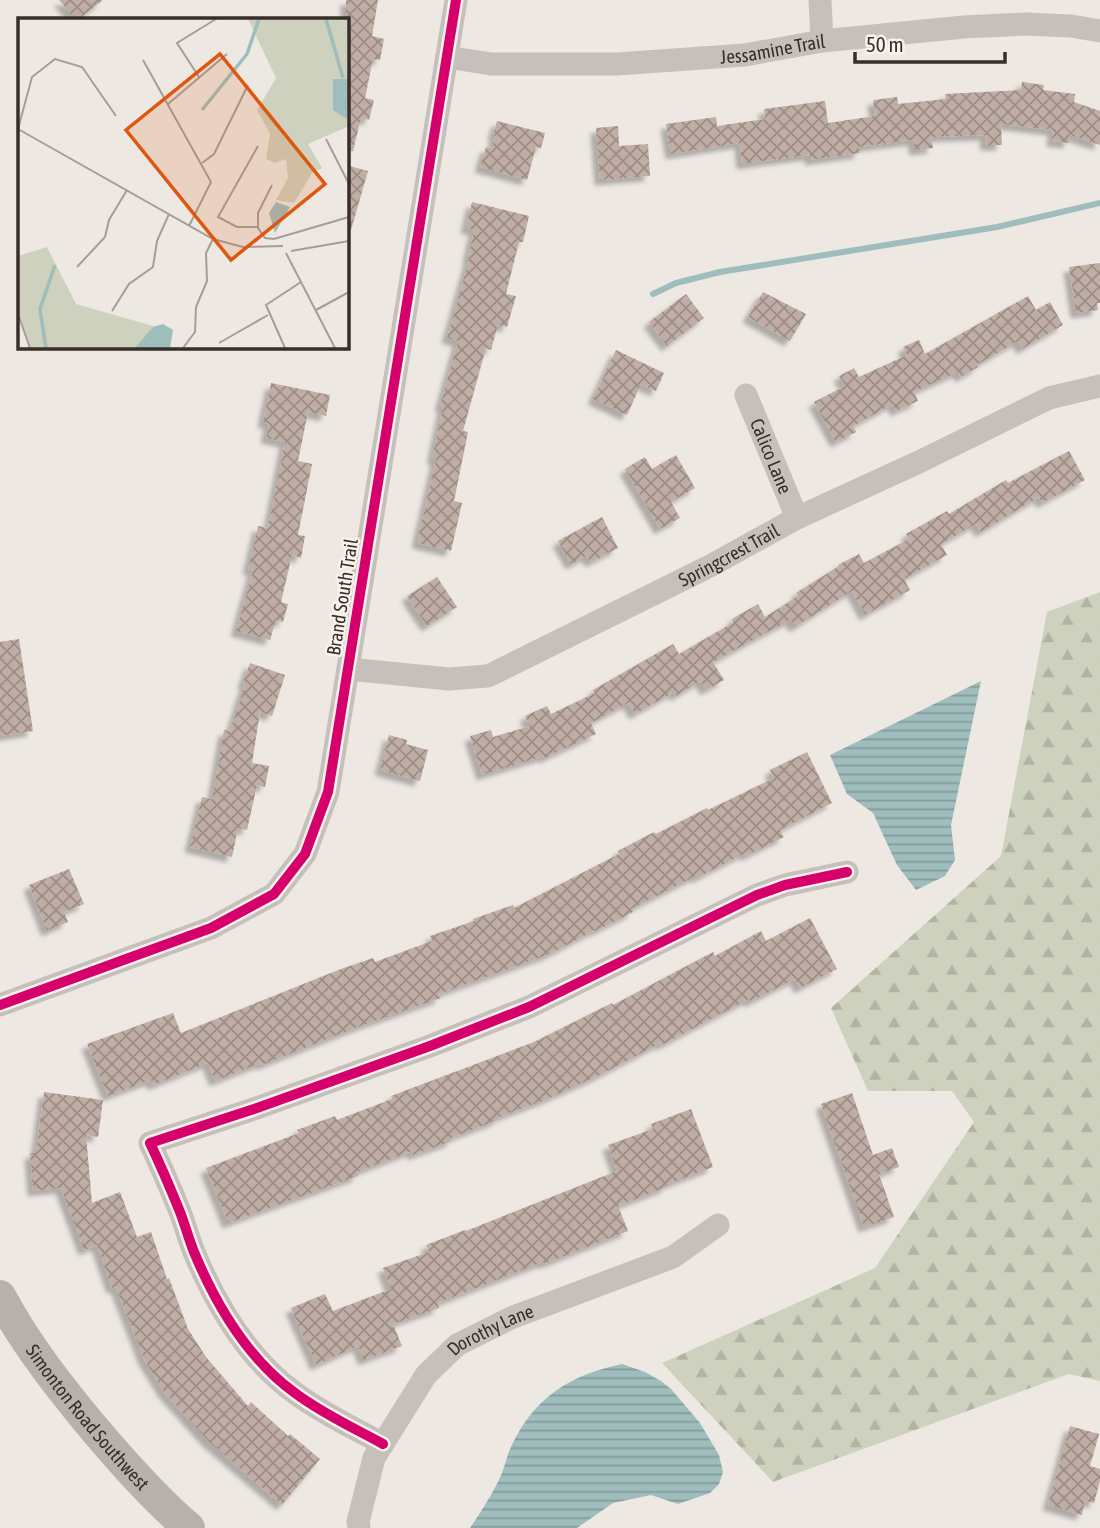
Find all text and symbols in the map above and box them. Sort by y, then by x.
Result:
inset map [18,18,348,348]
scale bar [855,21,1006,65]
street label: Jessamine Trail [719,30,826,68]
text: 50 m [866,32,904,56]
street label: Calico Lane [746,415,797,497]
street label: Springcrest Trail [675,519,783,591]
street label: Brand South Trail [322,537,362,657]
street label: Dorothy Lane [442,1300,537,1360]
street label: Simonton Road Southwest [22,1340,154,1495]

